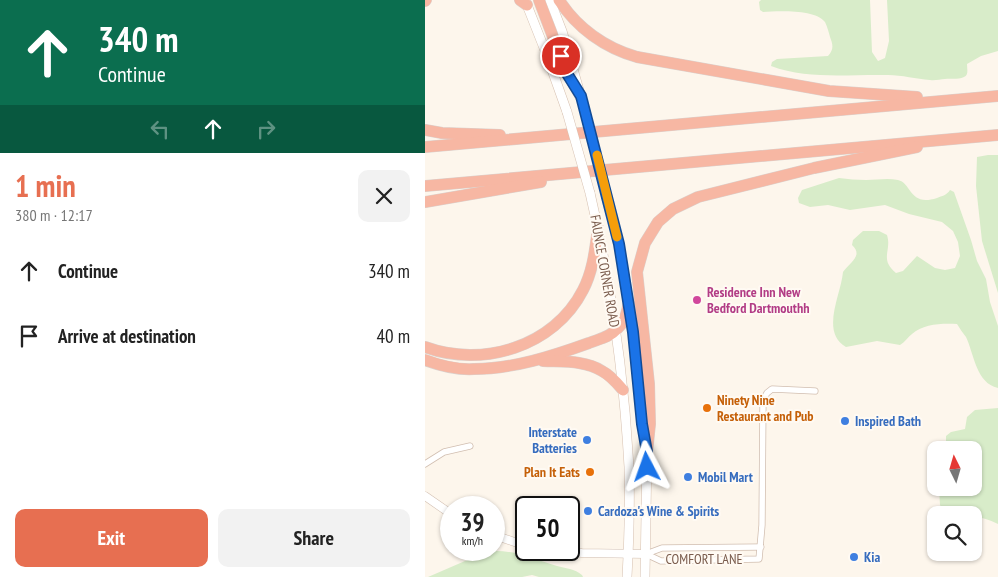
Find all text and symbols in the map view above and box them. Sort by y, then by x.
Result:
text: 340 m [98,16,179,62]
icon: ahead [15,20,80,85]
pin [540,35,582,77]
icon: arrive [547,42,575,70]
text: Continue [98,60,166,88]
icon: left [146,115,174,143]
icon: ahead [199,115,227,143]
icon: right [252,115,280,143]
text: 1 min [15,166,76,205]
button: close [358,170,410,222]
text: 380 m · 12:17 [15,205,93,225]
street label: FAUNCE CORNER ROAD [586,213,624,329]
icon: ahead [15,257,43,285]
text: Continue [58,259,118,283]
text: 340 m [368,259,410,283]
place label: Residence Inn New Bedford Dartmouthh [707,283,809,317]
marker: Residence Inn New Bedford Dartmouthh [691,294,703,306]
icon: arrive [15,322,43,350]
text: Arrive at destination [58,324,196,348]
text: 40 m [377,324,410,348]
place label: Ninety Nine Restaurant and Pub [717,391,814,425]
marker: Ninety Nine Restaurant and Pub [701,402,713,414]
place label: Inspired Bath [855,412,921,430]
marker: Inspired Bath [839,415,851,427]
place label: Interstate Batteries [528,423,577,457]
marker: Interstate Batteries [581,434,593,446]
position arrow [620,440,672,492]
north arrow [927,441,983,496]
map controls [927,441,982,561]
place label: Plan It Eats [524,463,580,481]
marker: Plan It Eats [584,466,596,478]
place label: Mobil Mart [698,468,753,486]
marker: Mobil Mart [682,471,694,483]
speed limit sign: 50 [515,496,580,561]
place label: Cardoza's Wine & Spirits [598,502,719,520]
marker: Cardoza's Wine & Spirits [582,505,594,517]
text: 39 [461,506,484,538]
button: search [927,506,982,561]
button: Exit [15,509,208,567]
button: Share [218,509,410,567]
text: km/h [462,533,483,548]
place label: Kia [864,548,880,566]
street label: COMFORT LANE [665,550,743,568]
marker: Kia [848,551,860,563]

